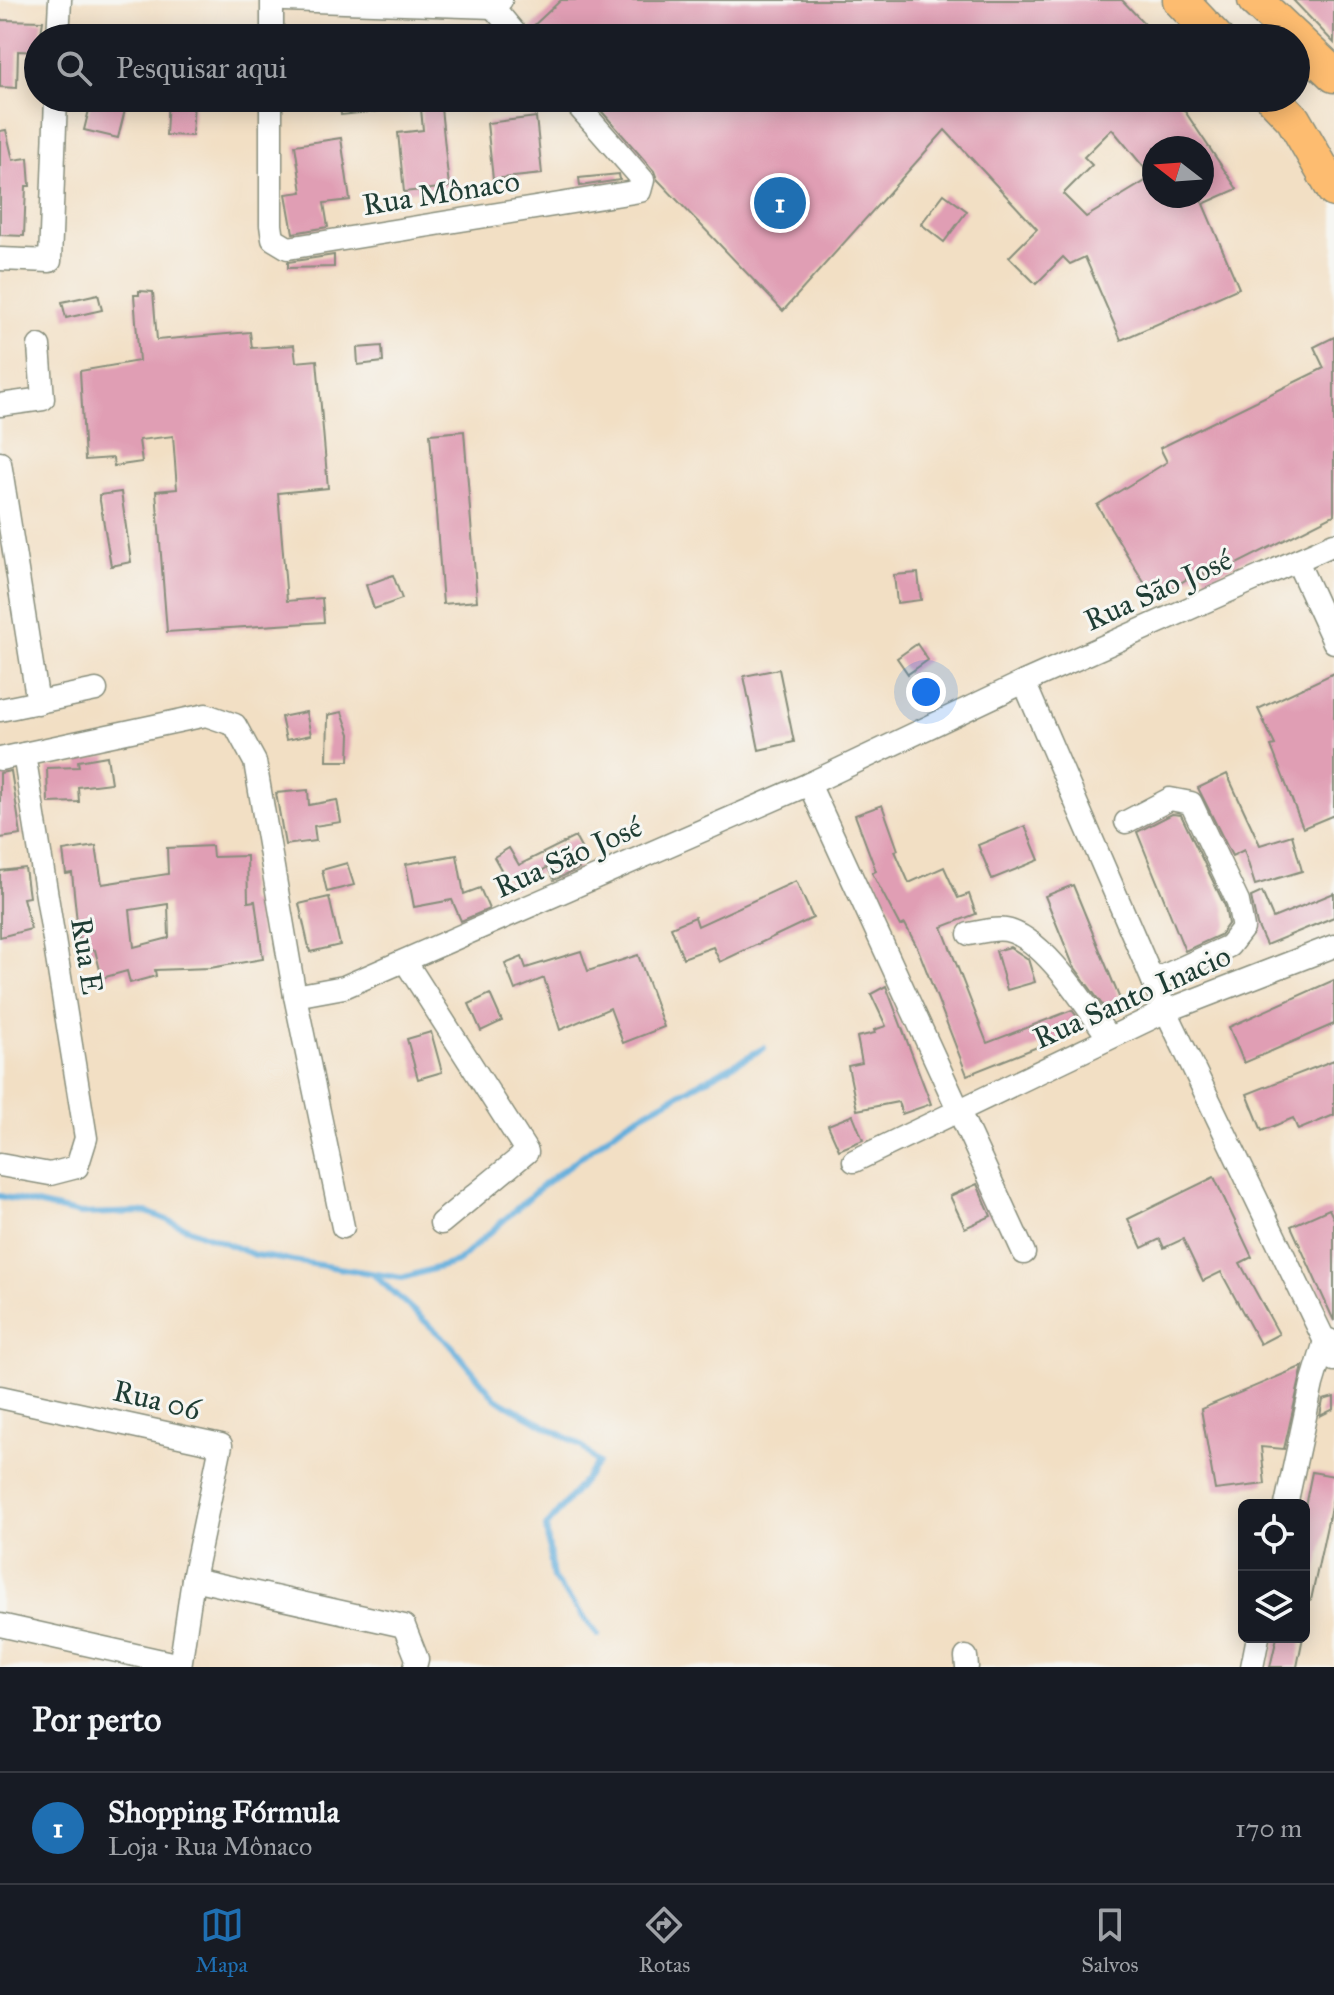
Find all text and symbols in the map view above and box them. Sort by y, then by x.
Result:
search box [24,24,1310,112]
icon: search [52,46,96,90]
text: Pesquisar aqui [116,50,287,86]
north arrow [1142,136,1214,208]
street label: Rua Mônaco [360,163,522,223]
pin: 1 [754,173,806,233]
street label: Rua São José [1079,541,1238,639]
your location [906,672,946,712]
street label: Rua São José [489,808,648,906]
street label: Rua E [63,915,111,997]
street label: Rua Santo Inacio [1028,937,1236,1057]
street label: Rua 06 [110,1372,206,1428]
map controls [1238,1499,1310,1643]
button: locate [1238,1499,1310,1571]
button: layers [1238,1571,1310,1643]
text: Por perto [32,1699,161,1740]
text: Shopping Fórmula [108,1794,339,1830]
text: 1 [53,1812,63,1844]
text: 170 m [1235,1812,1302,1844]
text: Loja · Rua Mônaco [108,1830,312,1862]
tab: Mapa [195,1903,248,1978]
tab: Rotas [639,1903,690,1978]
tab: Salvos [1081,1903,1139,1978]

